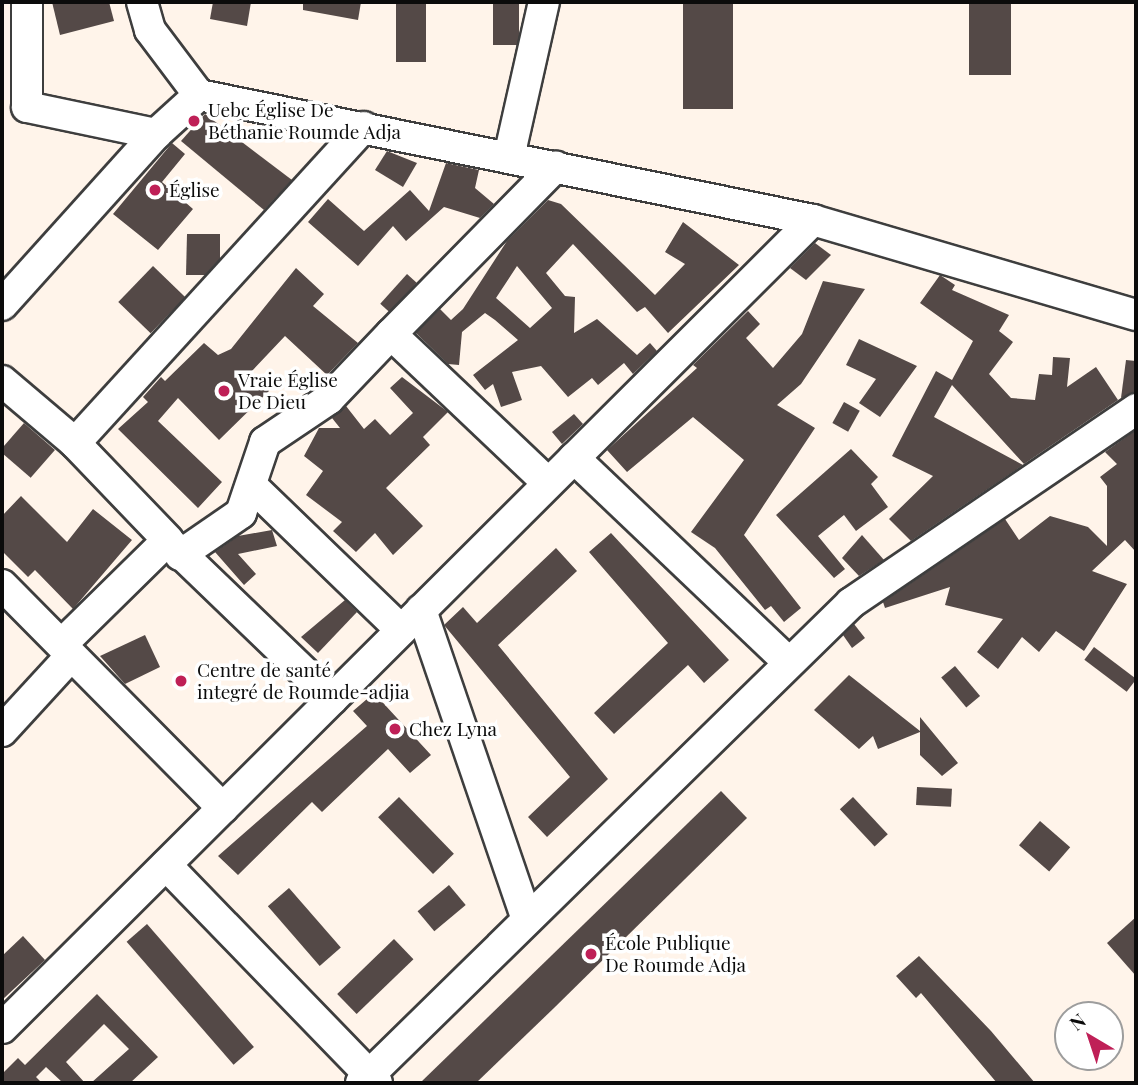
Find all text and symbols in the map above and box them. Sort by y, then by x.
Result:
place label: Uebc Église De Béthanie Roumde Adja [208,99,402,143]
marker: Uebc Église De Béthanie Roumde Adja [186,113,202,129]
place label: Église [169,179,220,201]
marker: Église [147,182,163,198]
place label: Vraie Église De Dieu [238,369,338,413]
marker: Vraie Église De Dieu [216,383,232,399]
place label: Centre de santé integré de Roumde-adjia [197,659,409,703]
marker: Centre de santé integré de Roumde-adjia [171,671,191,691]
place label: Chez Lyna [409,718,497,740]
marker: Chez Lyna [387,721,403,737]
place label: École Publique De Roumde Adja [605,932,747,976]
marker: École Publique De Roumde Adja [583,946,599,962]
north arrow [1054,1001,1124,1071]
text: N [1064,1007,1091,1036]

